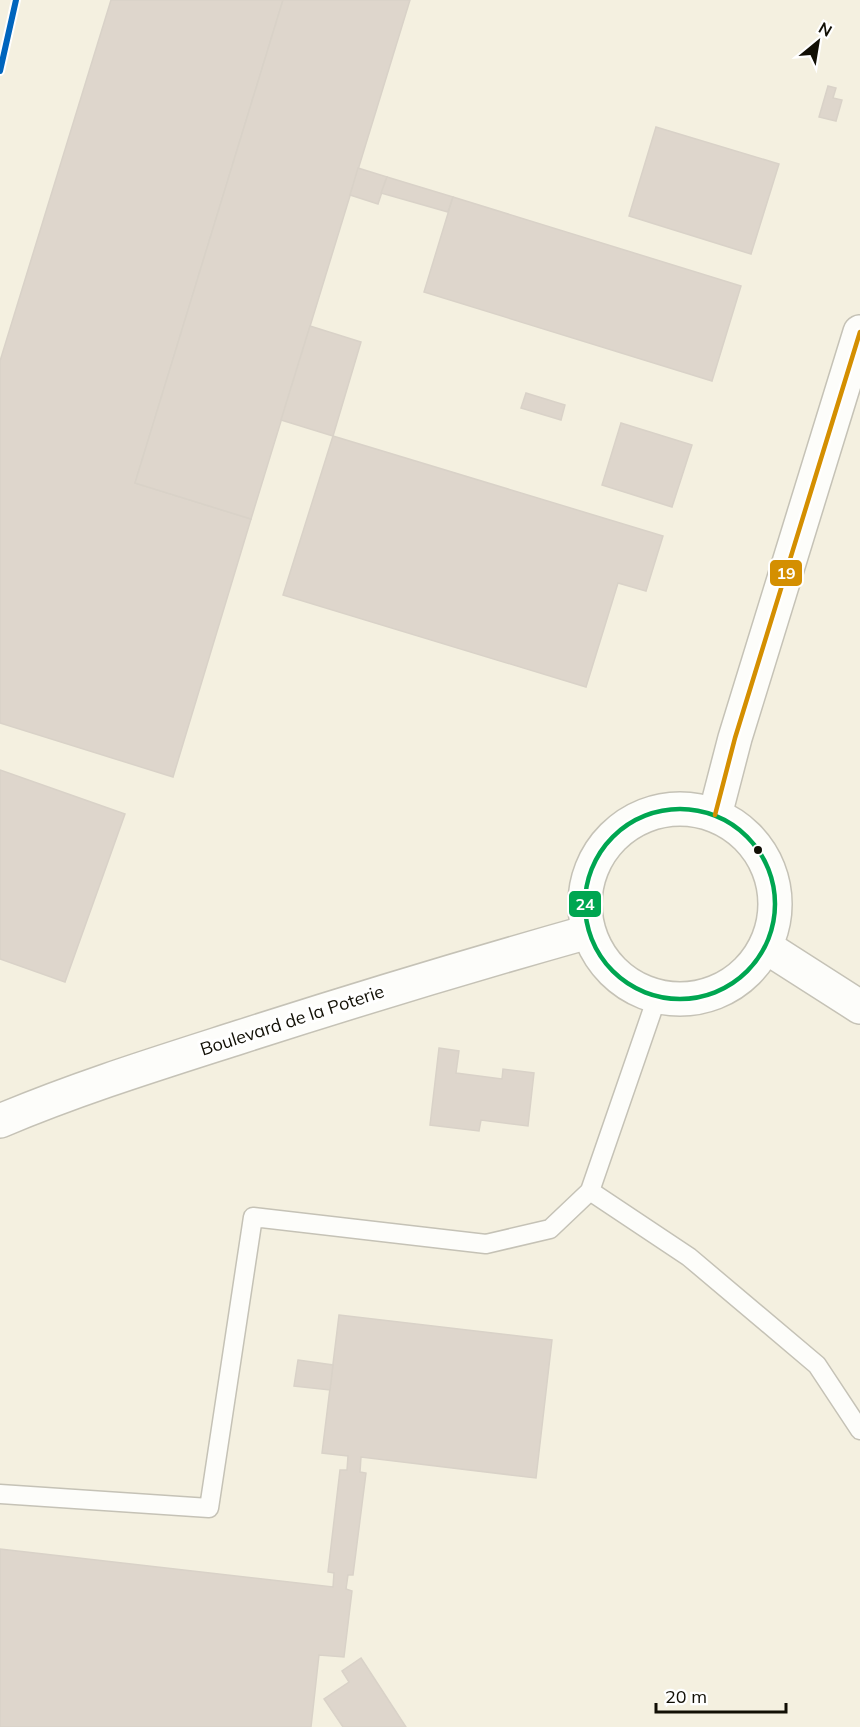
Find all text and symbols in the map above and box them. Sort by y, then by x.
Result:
north arrow [788,12,848,72]
text: N [815,17,836,41]
line badge: 19 [769,559,803,587]
text: 19 [776,563,796,583]
unlabelled marker [752,844,764,856]
line badge: 24 [568,890,602,918]
text: 24 [575,894,595,914]
street label: Boulevard de la Poterie [197,979,387,1061]
scale bar [656,1676,786,1714]
text: 20 m [665,1685,707,1708]

